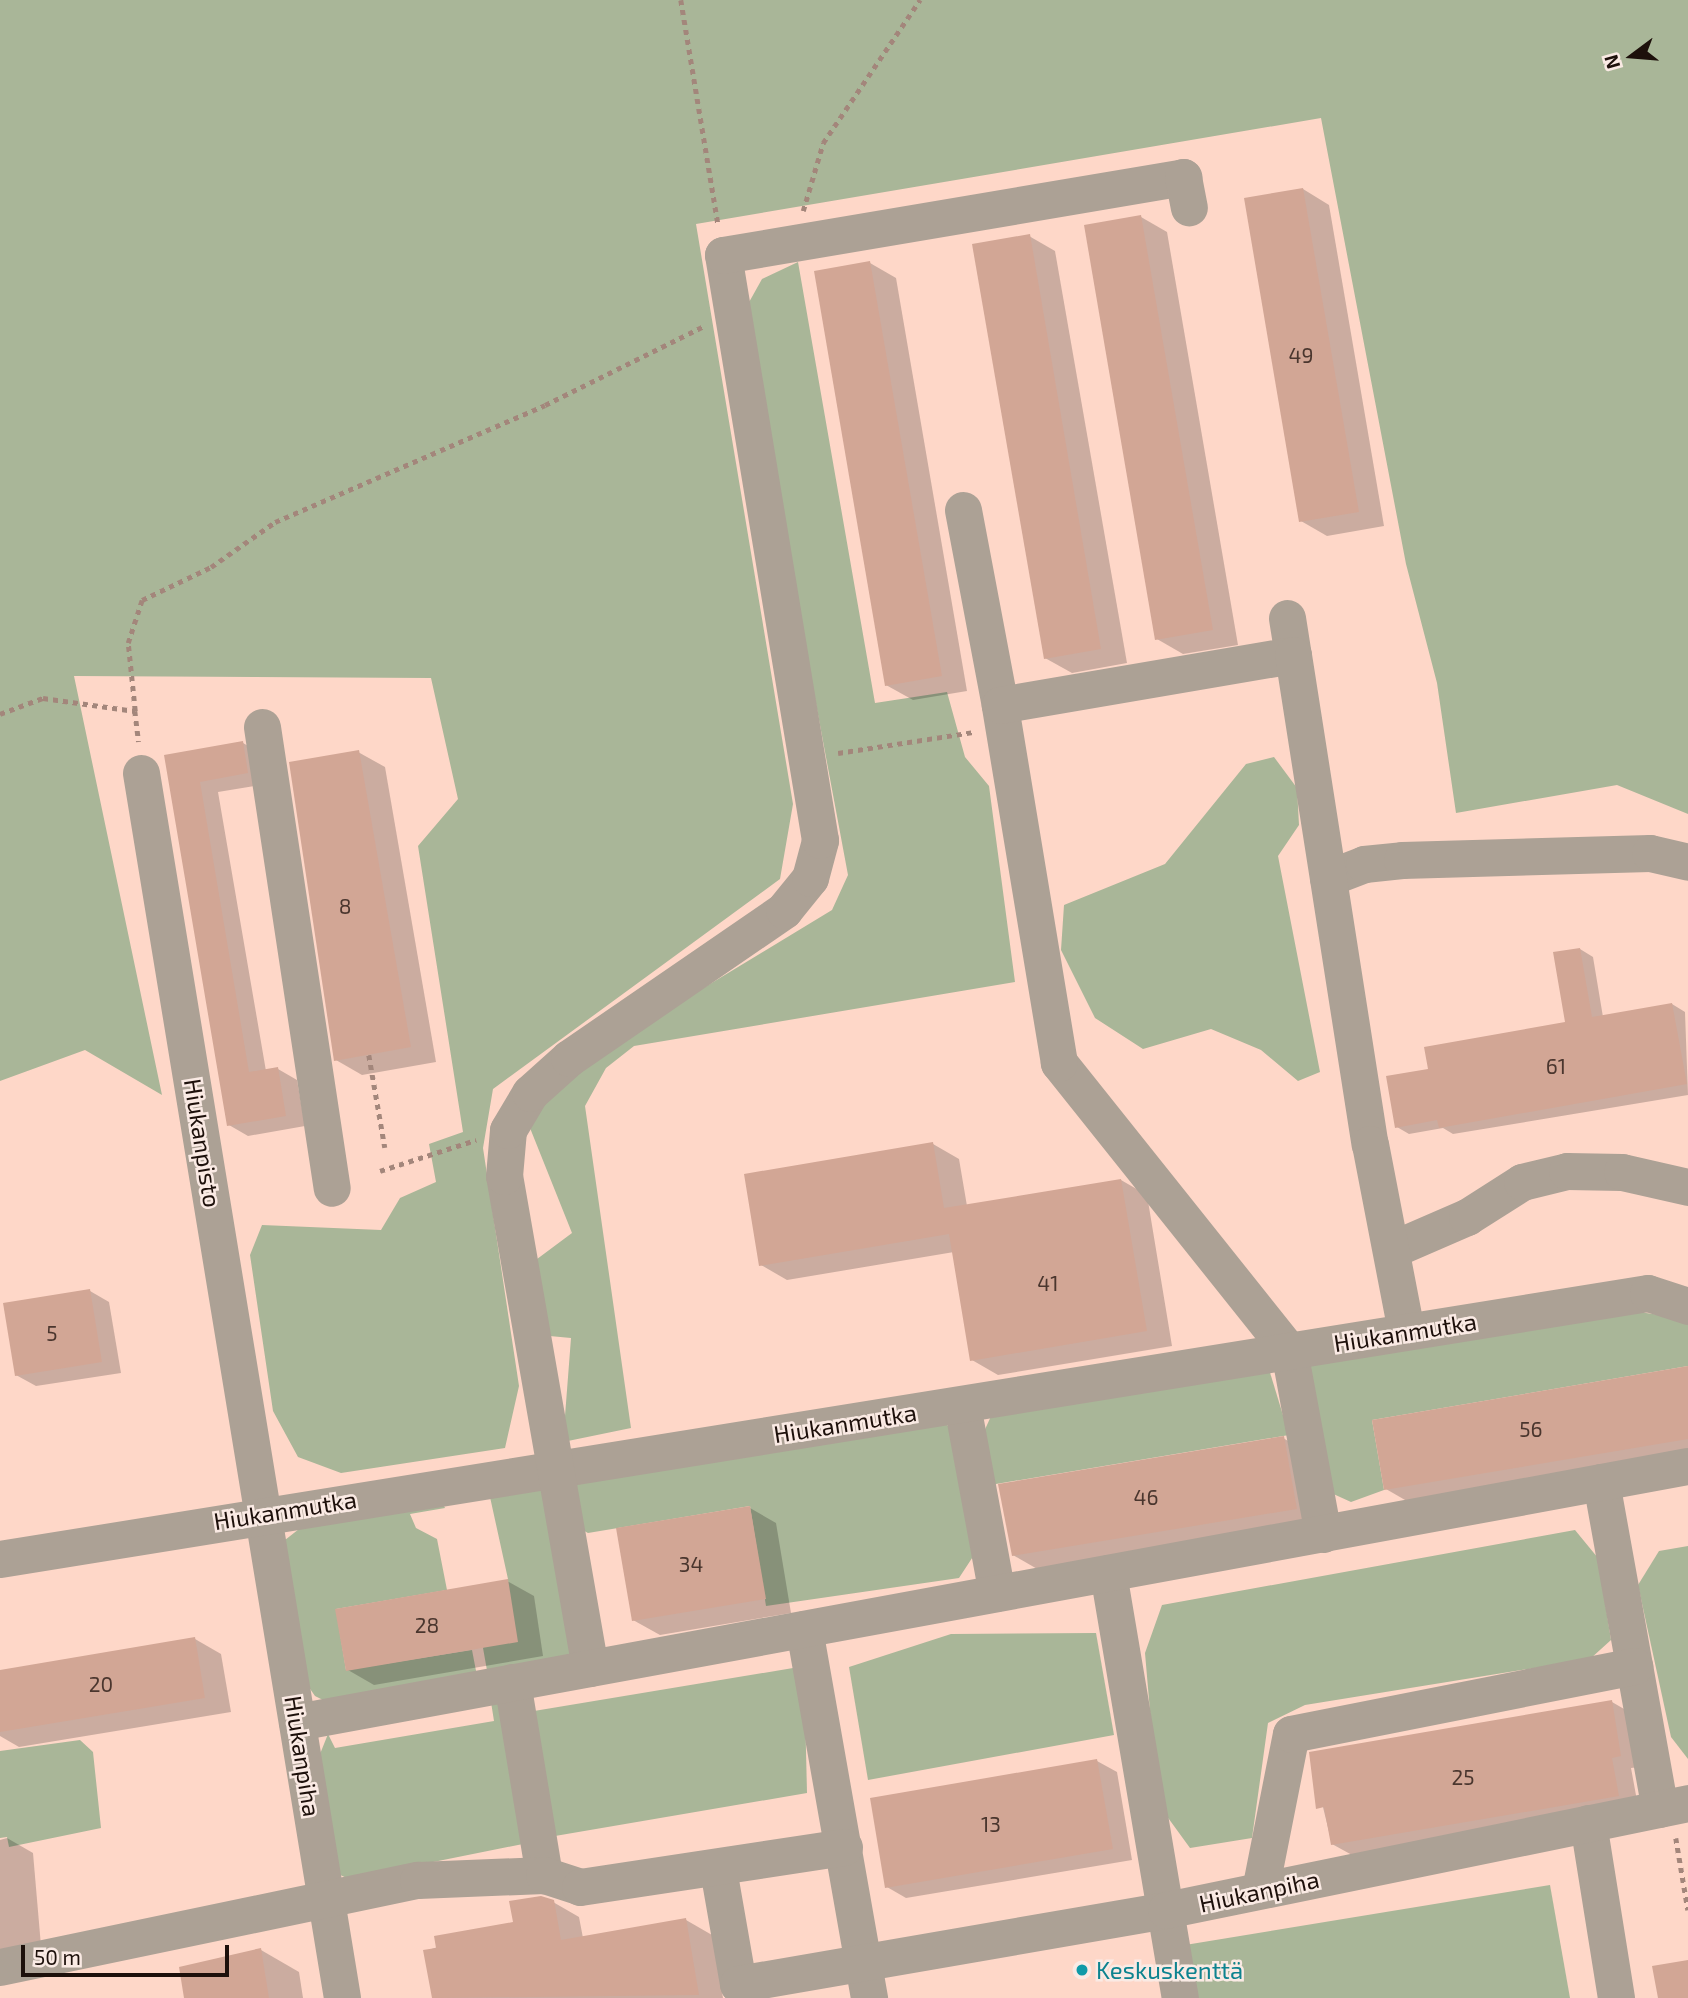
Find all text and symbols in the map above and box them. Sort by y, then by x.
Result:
north arrow [1597,21,1667,91]
text: N [1598,52,1624,72]
house number: 49 [1289,342,1313,368]
house number: 8 [339,893,351,919]
house number: 61 [1546,1053,1566,1079]
street label: Hiukanpisto [179,1077,227,1209]
house number: 41 [1037,1270,1059,1296]
street label: Hiukanmutka [1332,1306,1478,1358]
house number: 5 [46,1320,58,1346]
street label: Hiukanmutka [772,1397,918,1449]
house number: 56 [1519,1416,1543,1442]
street label: Hiukanmutka [212,1484,358,1536]
house number: 46 [1134,1484,1158,1510]
house number: 34 [679,1551,703,1577]
house number: 28 [415,1612,439,1638]
house number: 20 [89,1671,113,1697]
street label: Hiukanpiha [279,1694,327,1818]
house number: 25 [1451,1764,1475,1790]
house number: 13 [981,1811,1001,1837]
street label: Hiukanpiha [1196,1864,1322,1918]
scale bar [24,1932,233,1976]
text: 50 m [34,1944,81,1969]
place label: Keskuskenttä [1096,1956,1243,1984]
marker: Keskuskenttä [1074,1962,1090,1978]

